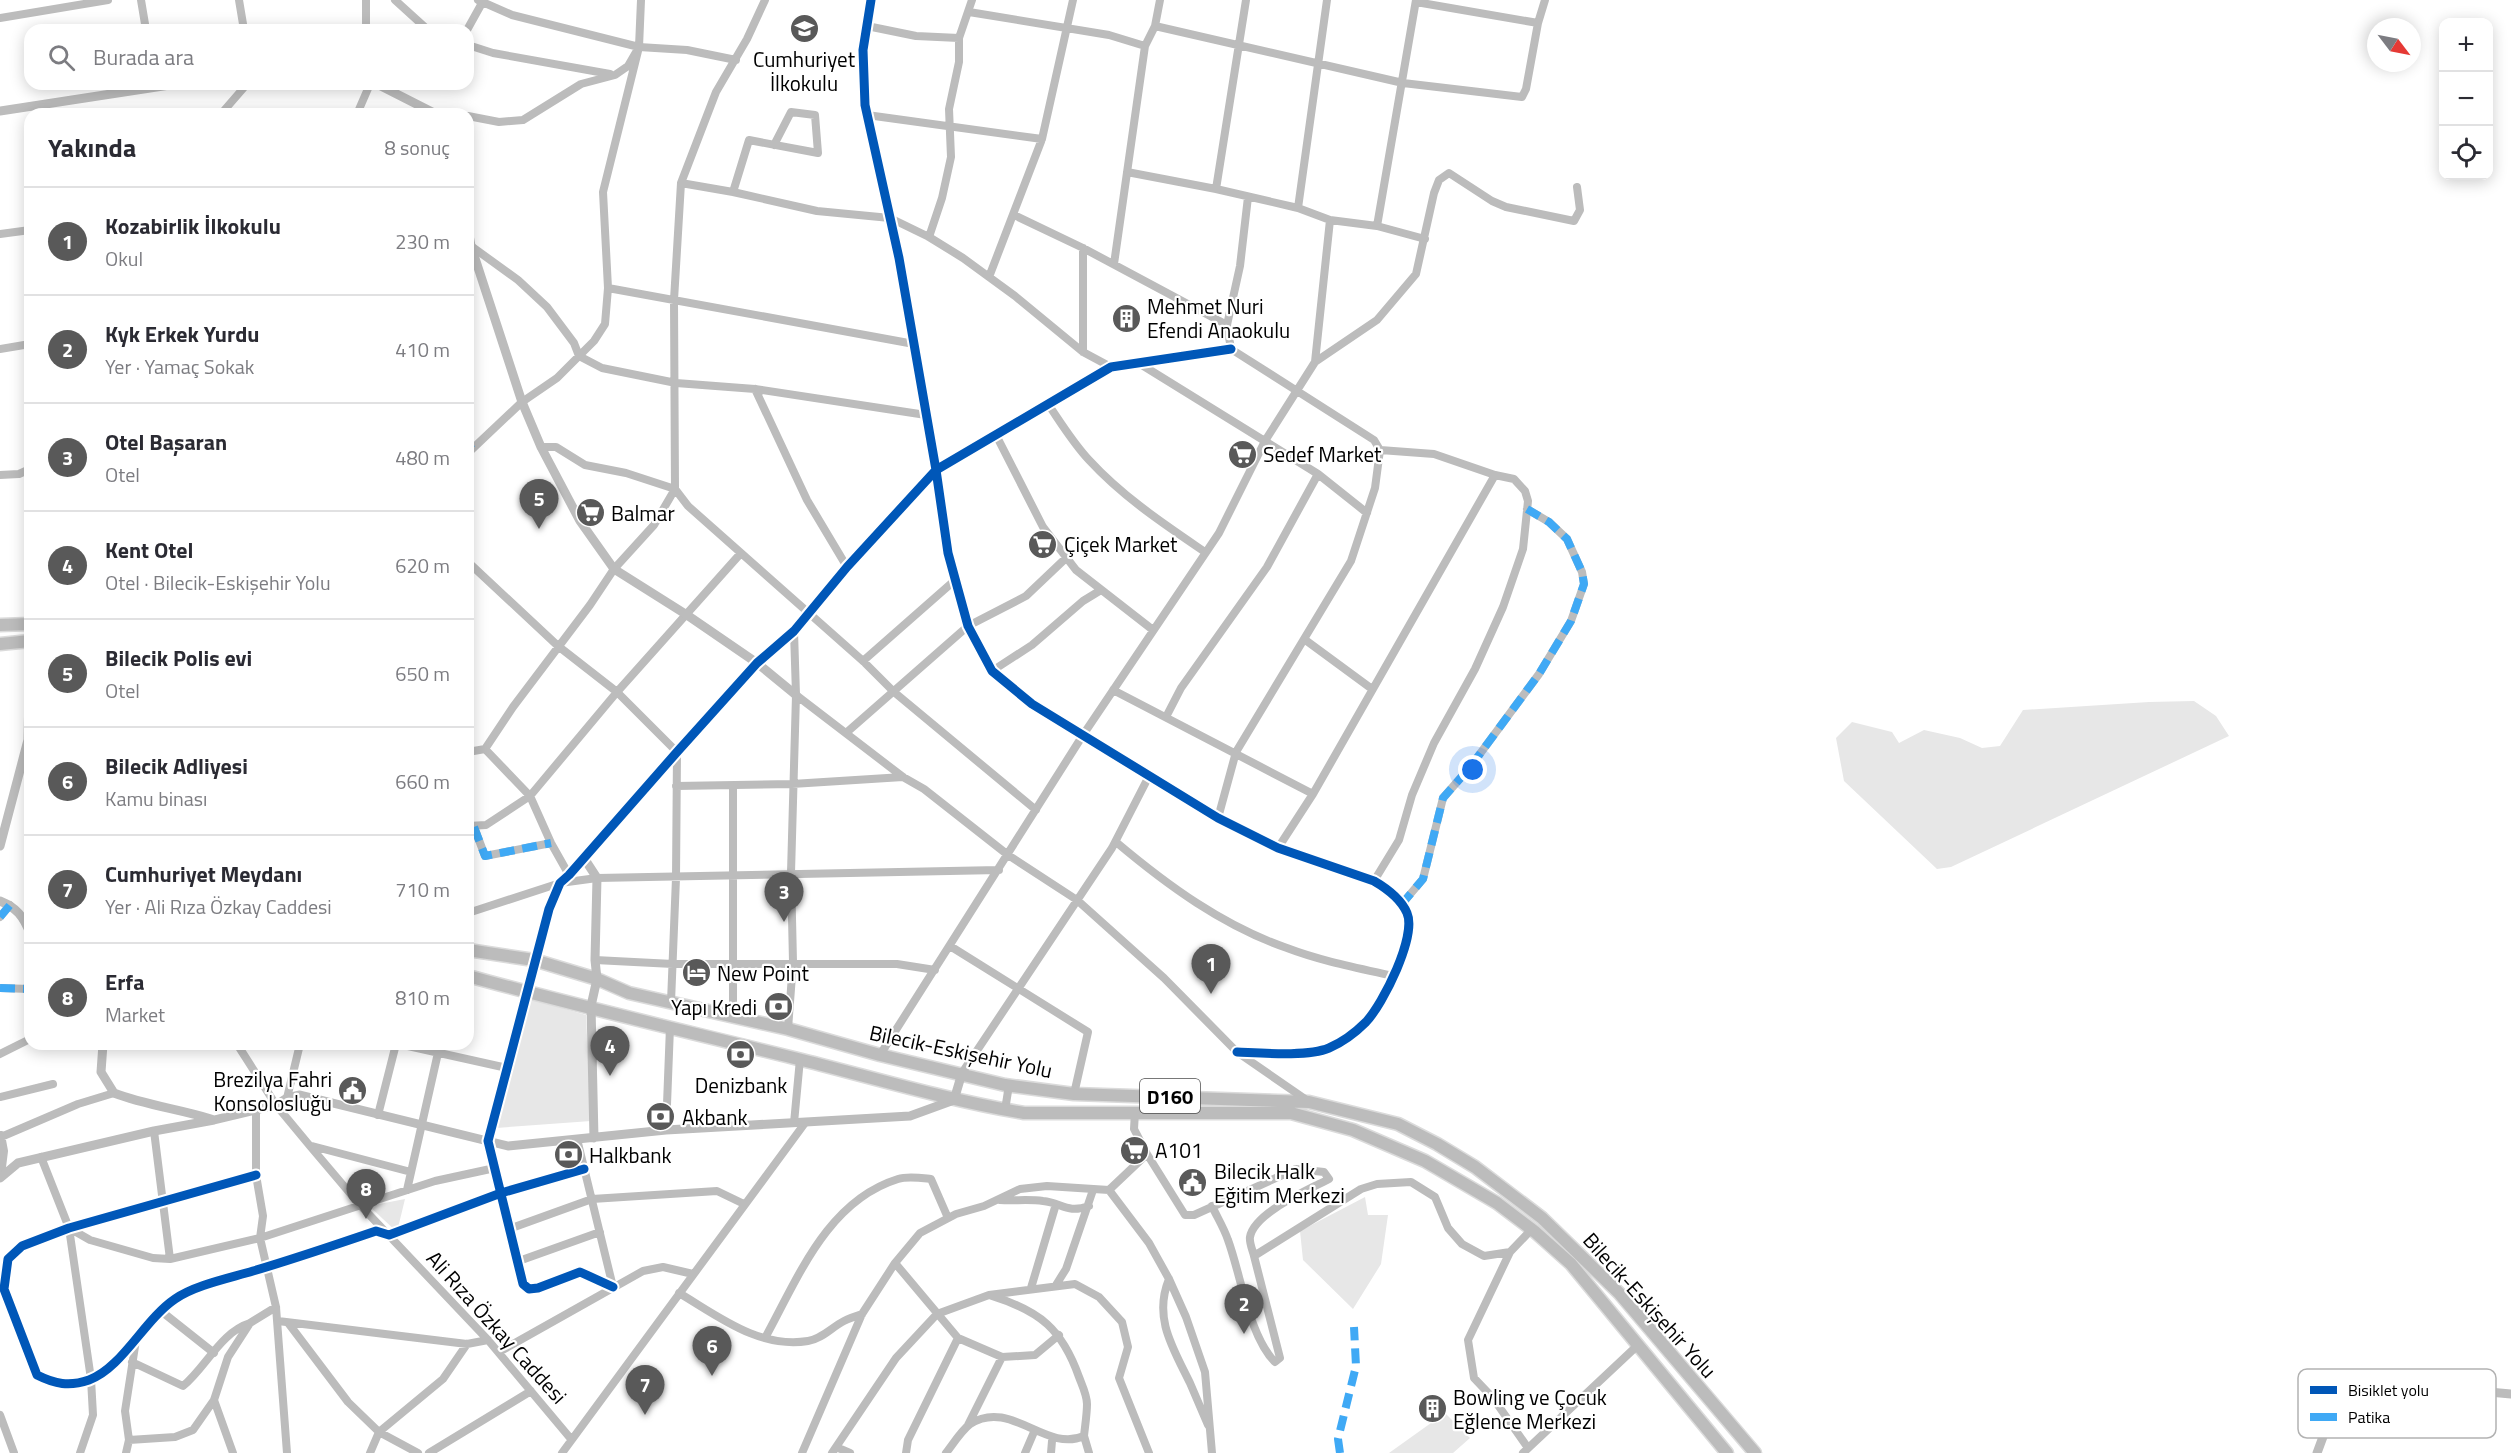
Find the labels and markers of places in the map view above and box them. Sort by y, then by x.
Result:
school or university icon: Cumhuriyet İlkokulu [788,12,820,44]
place label: Cumhuriyet İlkokulu [753,43,856,99]
place label: Mehmet Nuri Efendi Anaokulu [1147,290,1290,346]
building icon: Mehmet Nuri Efendi Anaokulu [1110,302,1142,334]
supermarket icon: Sedef Market [1226,438,1258,470]
place label: Sedef Market [1263,438,1382,470]
pin: 5 [520,480,558,529]
supermarket icon: Balmar [574,497,606,529]
place label: Balmar [611,497,675,529]
supermarket icon: Çiçek Market [1027,528,1059,560]
place label: Çiçek Market [1064,528,1178,560]
pin: 3 [764,872,804,922]
pin: 1 [1192,944,1230,994]
hotel icon: New Point [680,957,712,989]
place label: New Point [717,957,809,989]
place label: Yapı Kredi [671,991,757,1023]
bank icon: Yapı Kredi [762,991,794,1023]
pin: 4 [590,1026,630,1076]
bank icon: Denizbank [725,1038,757,1070]
place label: Brezilya Fahri Konsolosluğu [213,1063,332,1119]
place label: Denizbank [695,1069,787,1101]
public building icon: Brezilya Fahri Konsolosluğu [337,1075,369,1107]
bank icon: Akbank [645,1101,677,1133]
place label: Akbank [682,1101,747,1133]
supermarket icon: A101 [1118,1134,1150,1166]
place label: A101 [1155,1134,1203,1166]
bank icon: Halkbank [552,1139,584,1171]
place label: Halkbank [589,1139,672,1171]
place label: Bilecik Halk Eğitim Merkezi [1214,1155,1345,1211]
public building icon: Bilecik Halk Eğitim Merkezi [1177,1167,1209,1199]
pin: 8 [346,1170,386,1219]
pin: 2 [1224,1284,1264,1334]
pin: 6 [692,1326,732,1376]
pin: 7 [626,1366,664,1415]
place label: Bowling ve Çocuk Eğlence Merkezi [1453,1381,1607,1437]
building icon: Bowling ve Çocuk Eğlence Merkezi [1416,1393,1448,1425]

